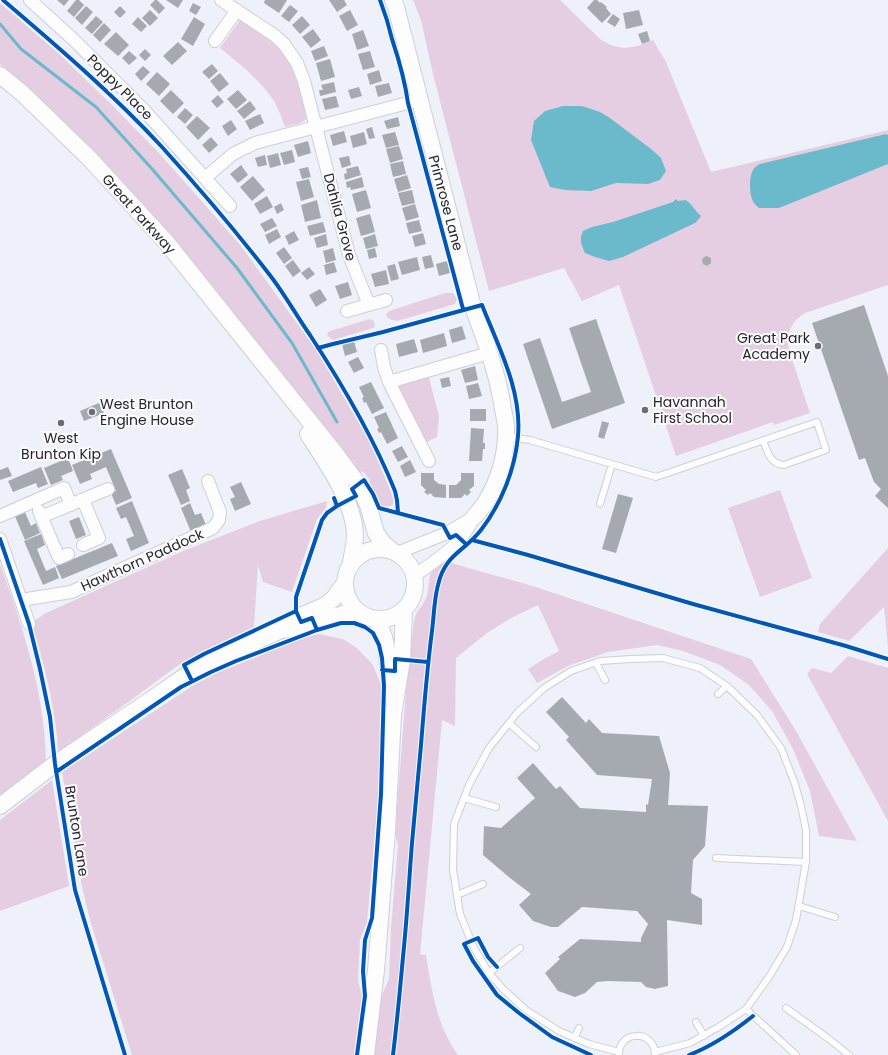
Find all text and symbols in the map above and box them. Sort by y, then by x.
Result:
street label: Poppy Place [83,50,158,125]
street label: Primrose Lane [424,153,468,253]
street label: Great Parkway [97,169,181,259]
street label: Dahlia Grove [319,171,361,263]
place label: Great Park Academy [737,328,811,364]
marker: Great Park Academy [813,341,823,351]
place label: Havannah First School [653,392,732,428]
place label: West Brunton Engine House [100,394,194,430]
marker: Havannah First School [640,405,650,415]
marker: West Brunton Engine House [87,407,97,417]
marker: West Brunton Kip [56,418,66,428]
place label: West Brunton Kip [21,428,101,464]
street label: Hawthorn Paddock [77,524,207,596]
street label: Brunton Lane [60,784,94,878]

